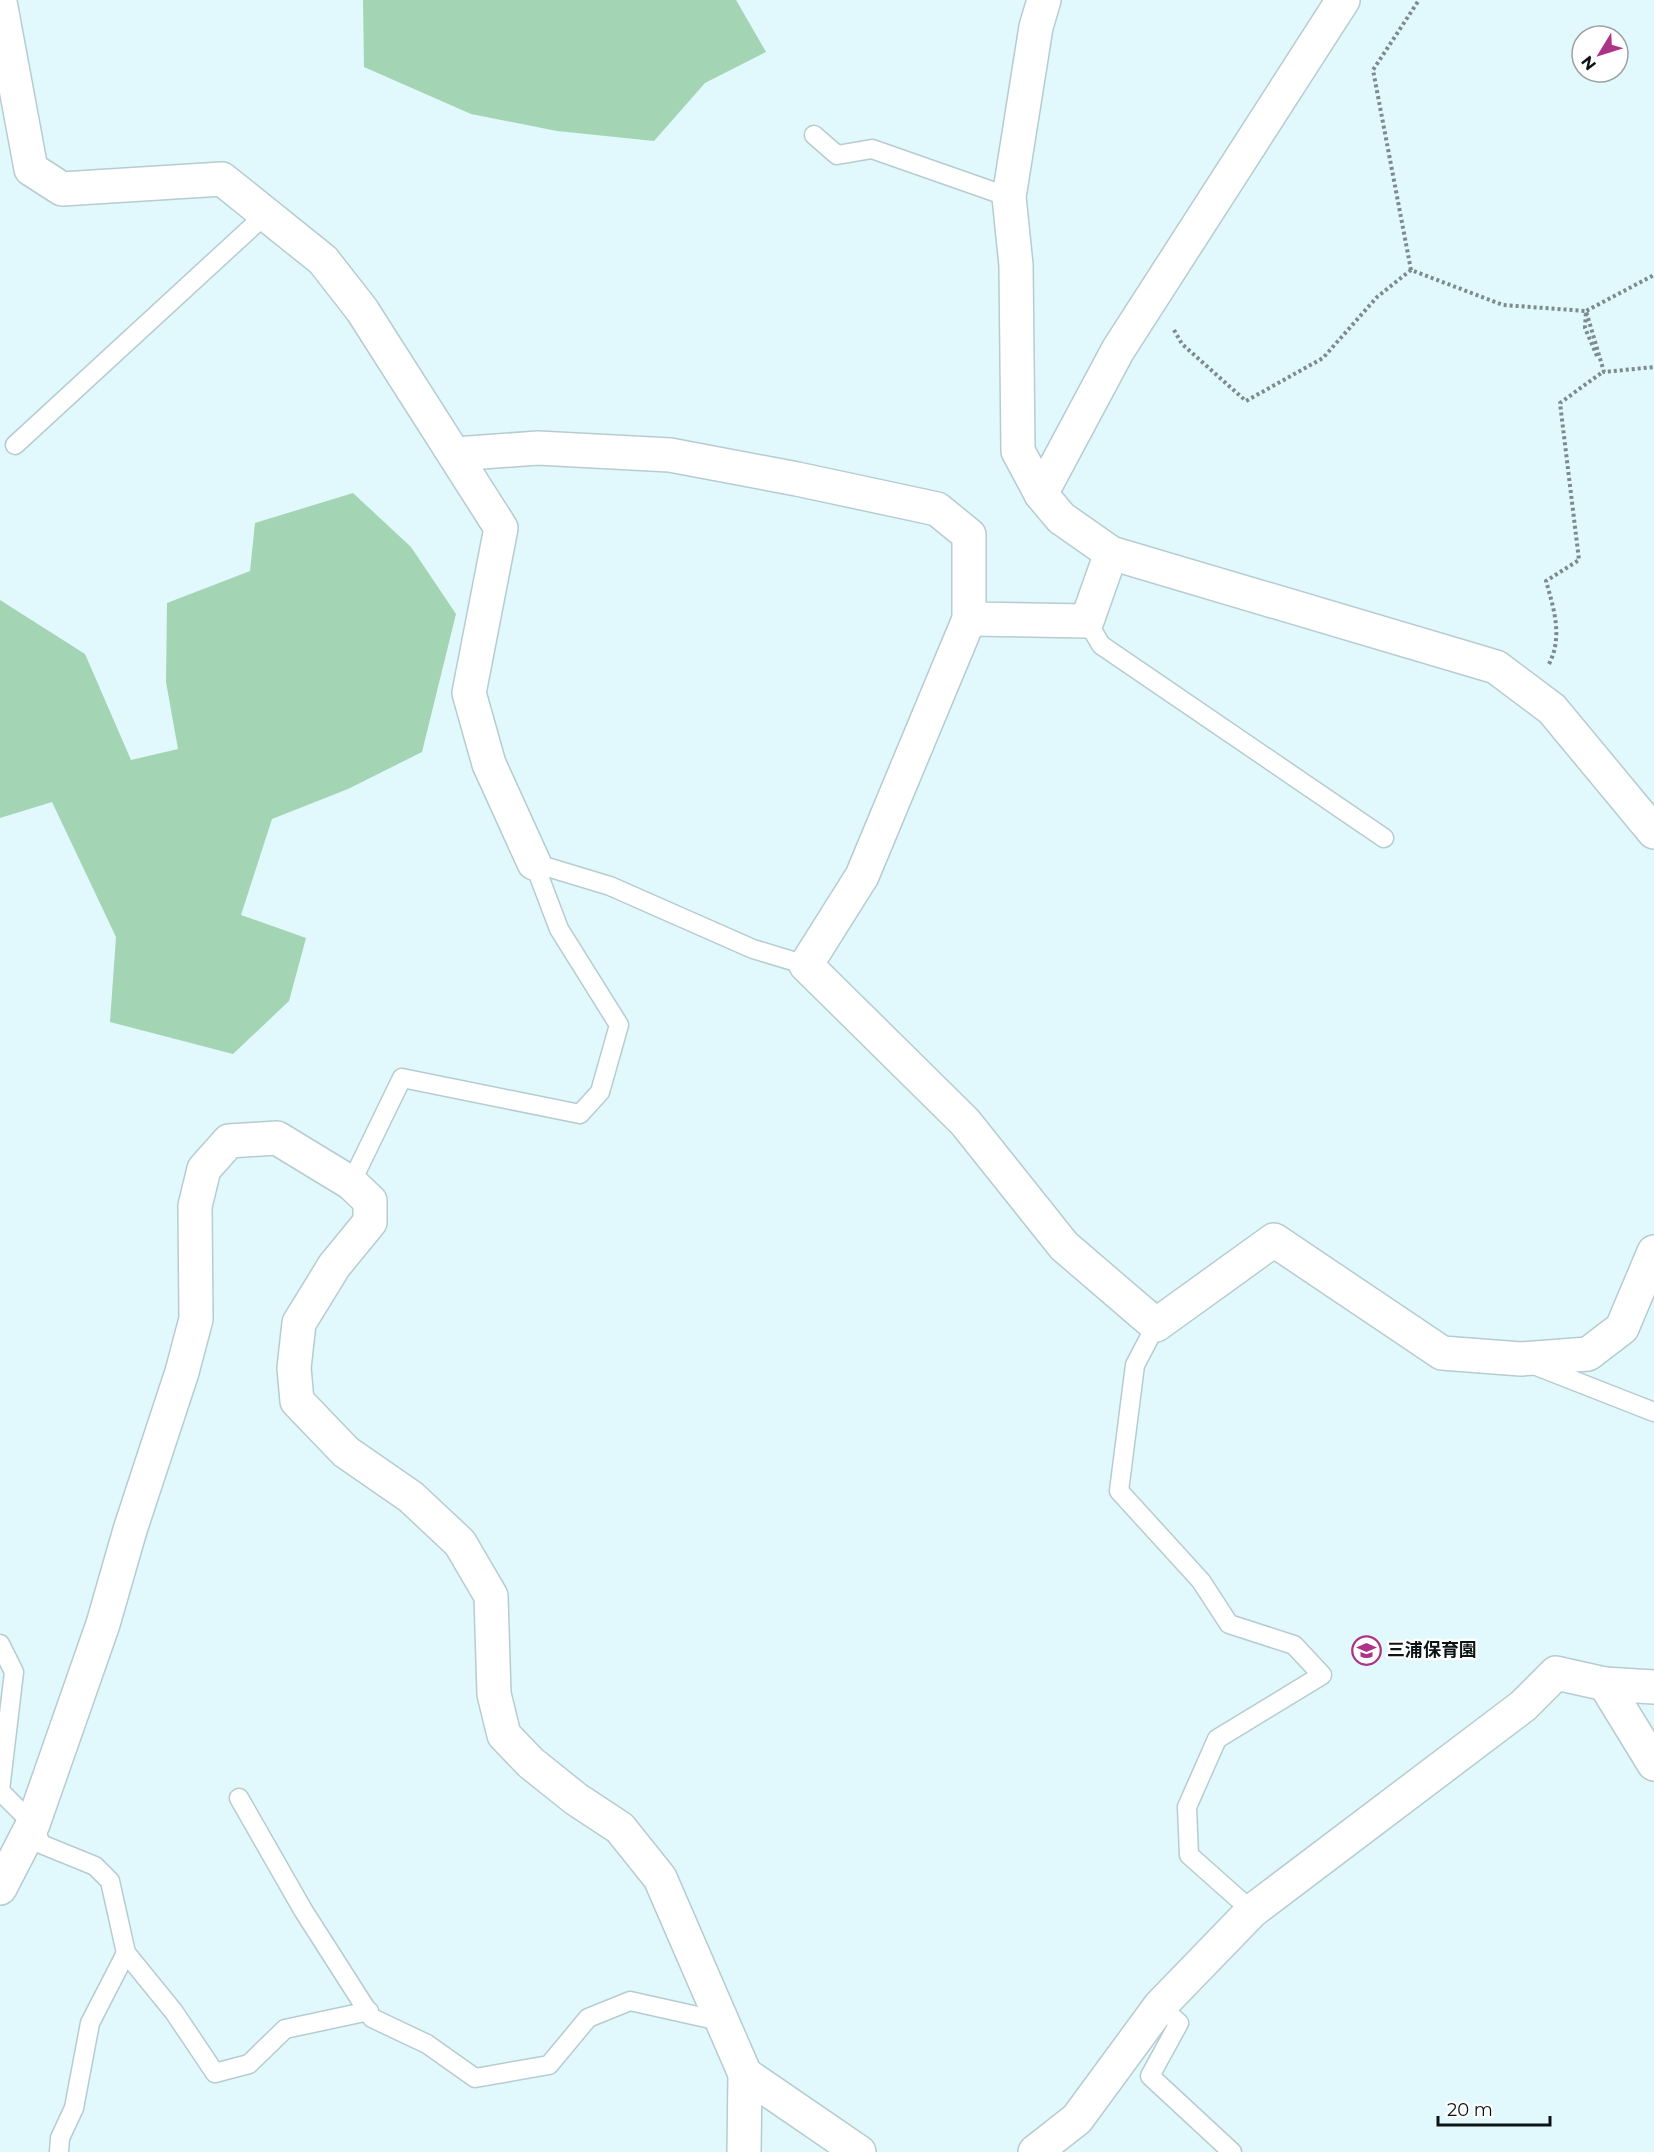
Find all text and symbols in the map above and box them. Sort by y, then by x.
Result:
north arrow [1570,24,1630,84]
text: N [1577,52,1600,74]
school or university icon: 三浦保育園 [1350,1634,1382,1666]
place label: 三浦保育園 [1387,1639,1477,1661]
scale bar [1438,2089,1550,2127]
text: 20 m [1447,2099,1493,2121]

